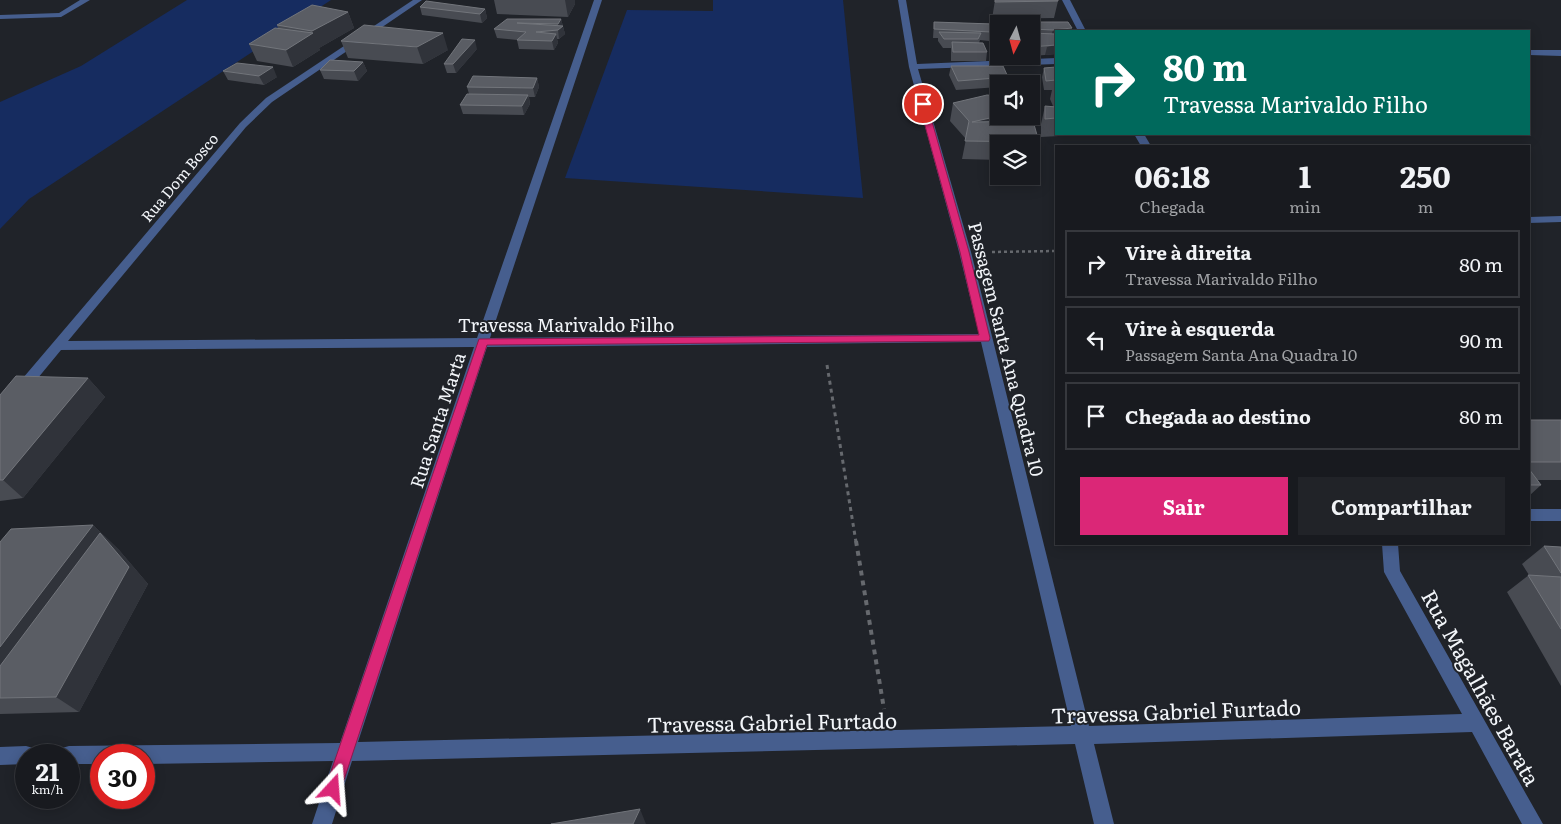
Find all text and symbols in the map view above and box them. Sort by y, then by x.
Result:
north arrow [990,15,1040,65]
map controls [990,15,1040,185]
text: 80 m [1163,40,1247,92]
icon: right [1080,50,1145,115]
button: sound [990,75,1040,125]
pin [902,83,944,125]
text: Travessa Marivaldo Filho [1163,87,1428,120]
icon: arrive [909,90,937,118]
street label: Rua Dom Bosco [135,127,223,226]
button: layers [990,135,1040,185]
text: 06:18 [1134,153,1210,197]
text: 1 [1299,153,1311,197]
text: 250 [1400,153,1451,197]
text: Chegada [1139,194,1205,218]
text: min [1289,194,1321,218]
text: m [1418,194,1433,218]
street label: Passagem Santa Ana Quadra 10 [962,219,1052,479]
text: Vire à direita [1125,238,1252,266]
icon: right [1082,250,1110,278]
text: 80 m [1459,250,1503,278]
text: Travessa Marivaldo Filho [1125,266,1318,290]
street label: Travessa Marivaldo Filho [458,311,674,338]
text: Vire à esquerda [1125,314,1275,342]
icon: left [1082,326,1110,354]
text: 90 m [1460,326,1503,354]
text: Passagem Santa Ana Quadra 10 [1125,342,1357,366]
street label: Rua Santa Marta [402,348,472,491]
icon: arrive [1082,402,1110,430]
text: Chegada ao destino [1125,402,1311,430]
text: 80 m [1459,402,1503,430]
button: Sair [1080,477,1288,535]
button: Compartilhar [1298,477,1505,535]
street label: Rua Magalhães Barata [1415,583,1549,791]
street label: Travessa Gabriel Furtado [1050,690,1302,730]
street label: Travessa Gabriel Furtado [647,703,897,739]
speed limit sign: 30 [90,744,155,809]
text: 21 [36,752,59,789]
position arrow [306,762,358,814]
text: km/h [32,780,63,798]

